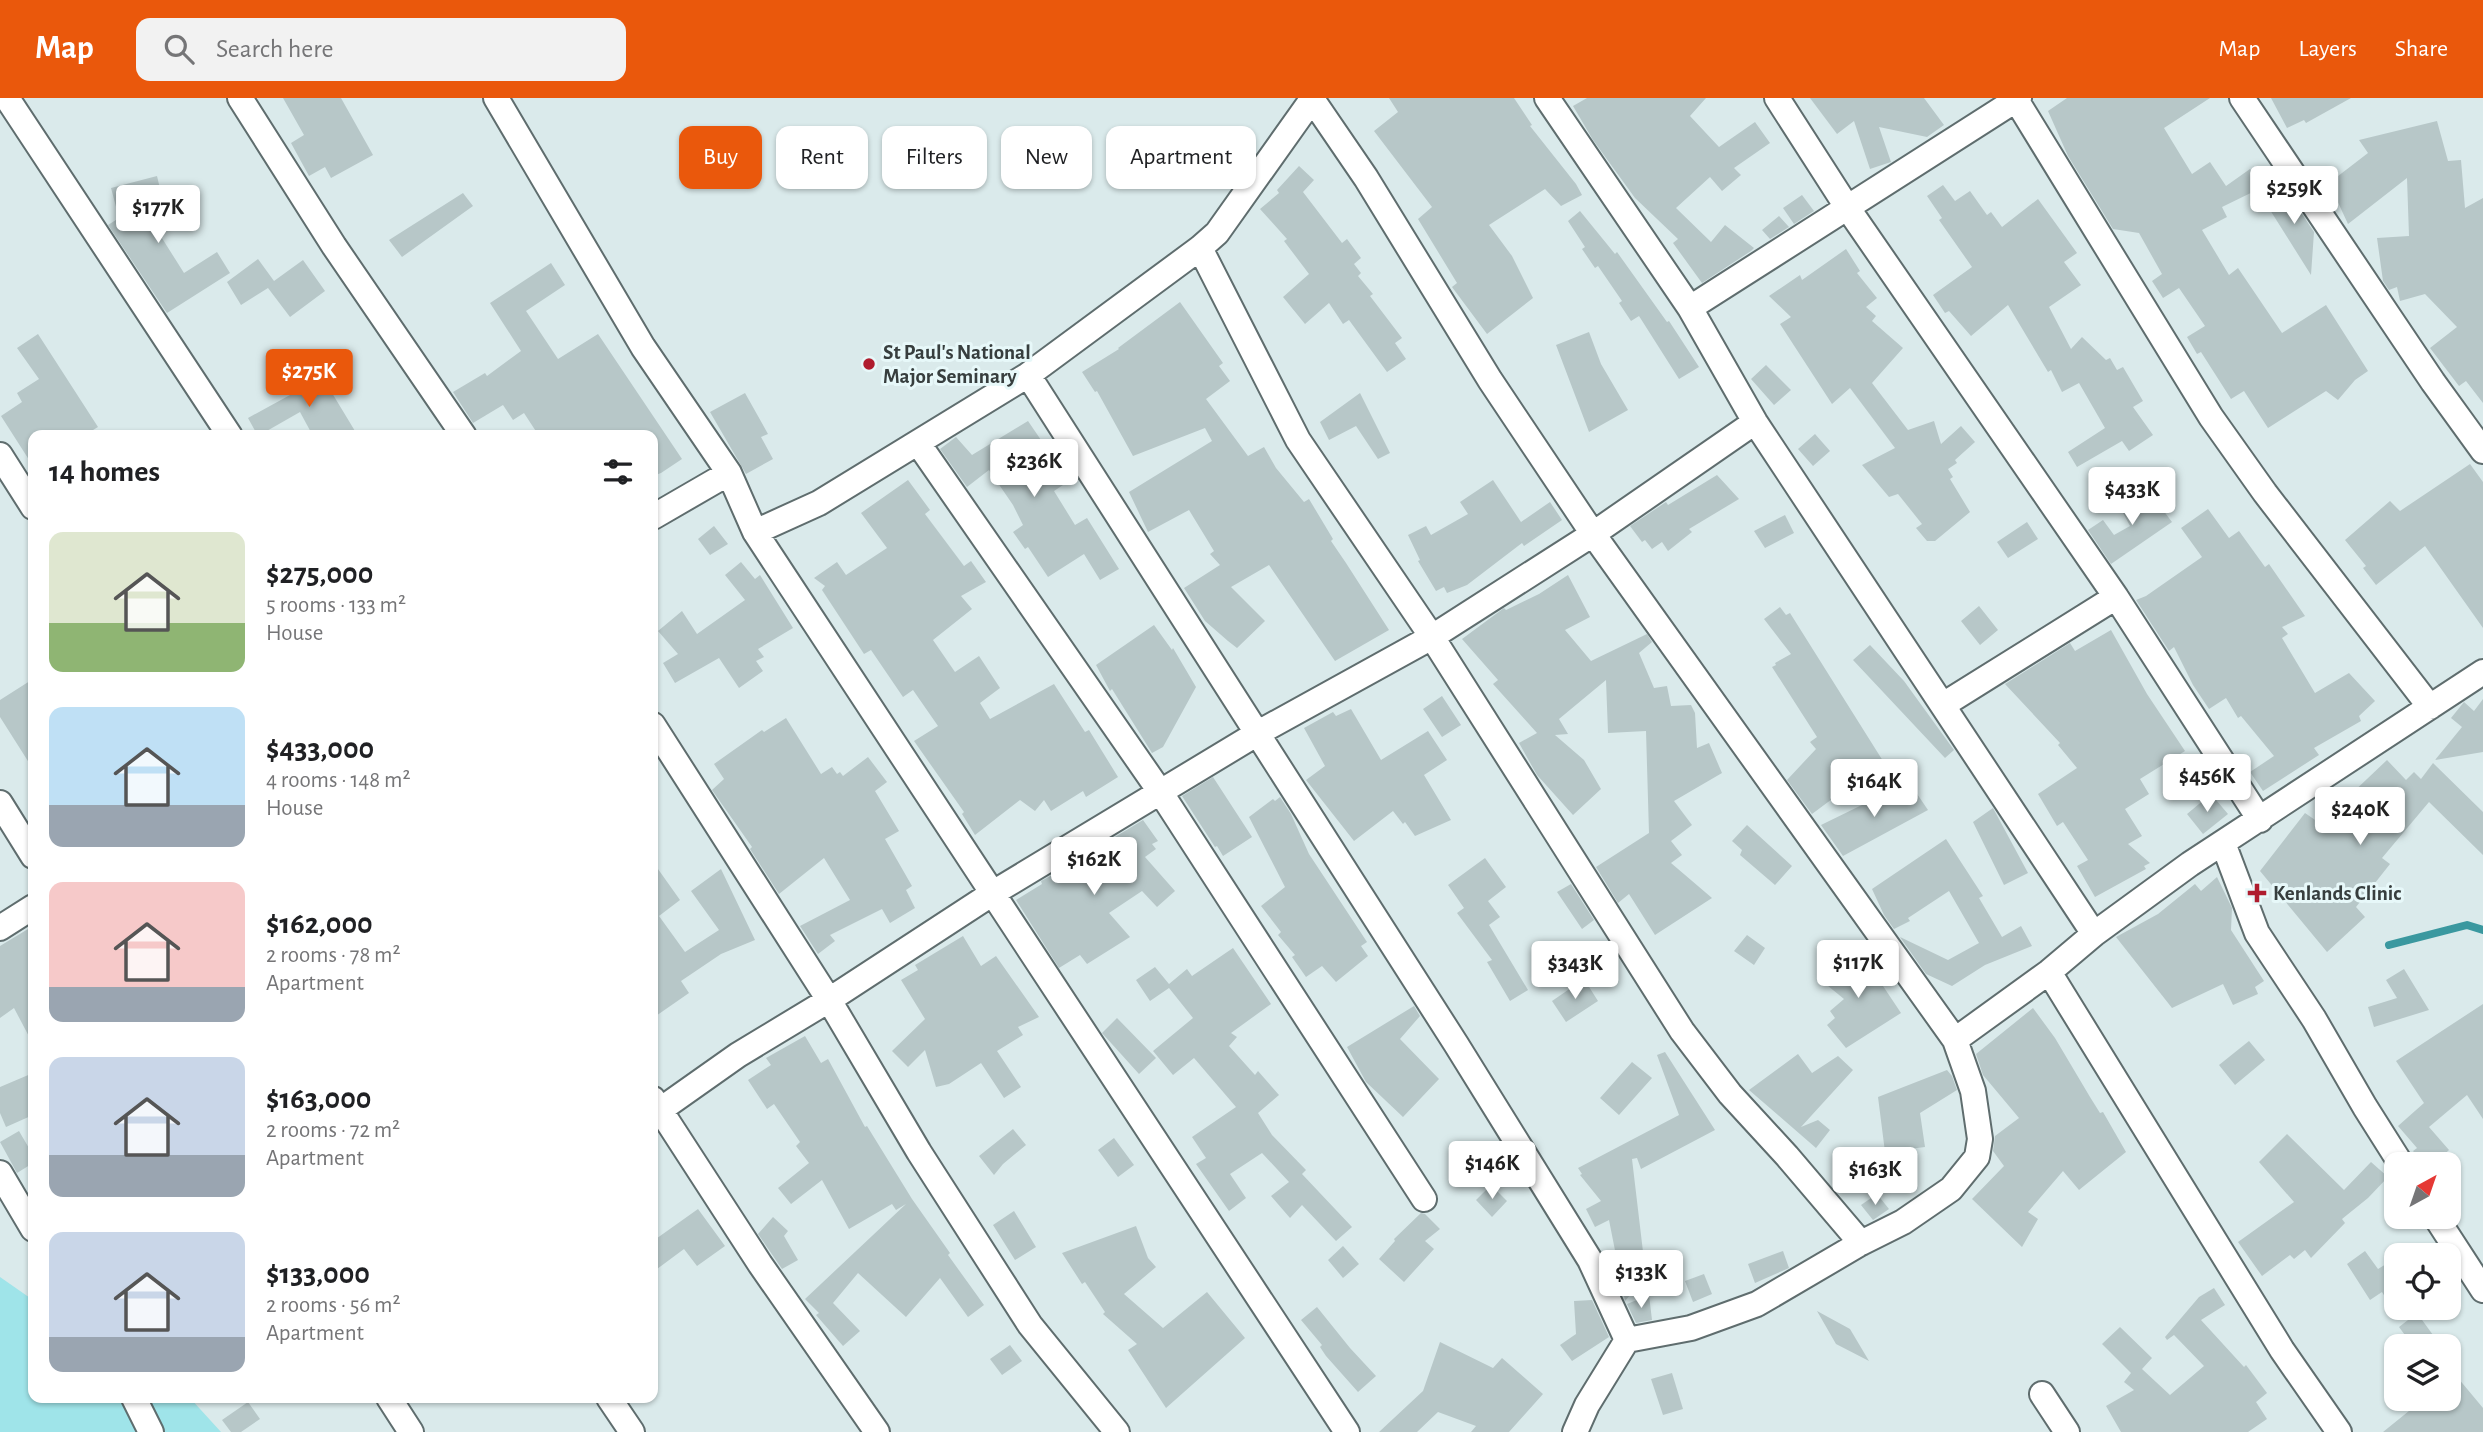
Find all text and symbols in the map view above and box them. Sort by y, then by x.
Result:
search box [136,18,626,81]
icon: search [160,30,198,68]
text: Map [35,32,94,65]
text: Search here [216,36,334,62]
text: Map [2218,37,2260,61]
text: Layers [2298,37,2357,61]
text: Share [2395,37,2448,61]
chip: Buy [679,126,762,189]
chip: Rent [776,126,868,189]
chip: Filters [882,126,987,189]
chip: New [1001,126,1092,189]
chip: Apartment [1106,126,1256,189]
pin: $259K [2245,166,2343,226]
text: $259K [2266,177,2322,200]
pin: $177K [109,186,207,245]
text: $177K [132,196,184,219]
place label: St Paul's National Major Seminary [883,342,1031,387]
pin: $275K [260,350,358,409]
marker: St Paul's National Major Seminary [861,356,877,372]
text: $275K [282,360,336,383]
pin: $236K [985,440,1083,499]
text: $236K [1006,450,1062,473]
icon: filters [599,453,637,491]
text: 14 homes [49,457,160,487]
pin: $433K [2083,468,2181,527]
text: $433K [2104,478,2160,501]
text: $275,000 [266,559,373,589]
icon: home [105,560,189,644]
text: 5 rooms · 133 m² [266,594,406,617]
text: House [266,622,323,645]
text: $433,000 [266,734,374,764]
icon: home [105,735,189,819]
pin: $456K [2158,754,2256,814]
pin: $164K [1825,760,1923,819]
text: $456K [2179,765,2235,788]
text: 4 rooms · 148 m² [266,769,411,792]
text: $164K [1847,770,1901,793]
pin: $240K [2311,788,2409,847]
text: House [266,797,323,820]
text: $240K [2331,798,2389,821]
pin: $162K [1045,838,1143,897]
text: $162K [1067,848,1121,871]
marker: Kenlands Clinic [2247,883,2267,903]
place label: Kenlands Clinic [2273,883,2401,904]
text: $162,000 [266,909,373,939]
icon: home [105,910,189,994]
pin: $117K [1809,940,1907,1000]
pin: $343K [1526,942,1624,1001]
text: 2 rooms · 78 m² [266,944,401,967]
text: $117K [1833,951,1883,974]
text: $343K [1547,952,1603,975]
text: Apartment [266,972,364,995]
text: $163,000 [266,1084,371,1114]
icon: home [105,1085,189,1169]
text: 2 rooms · 72 m² [266,1119,400,1142]
pin: $146K [1443,1142,1541,1201]
text: Apartment [266,1147,364,1170]
pin: $163K [1826,1148,1924,1207]
text: $146K [1465,1152,1519,1175]
north arrow [2384,1152,2460,1228]
map controls [2384,1152,2461,1411]
text: $163K [1848,1158,1902,1181]
button: locate [2384,1243,2461,1320]
pin: $133K [1592,1250,1690,1310]
text: $133,000 [266,1259,370,1289]
icon: home [105,1260,189,1344]
text: $133K [1615,1261,1667,1284]
text: 2 rooms · 56 m² [266,1294,400,1317]
text: Apartment [266,1322,364,1345]
button: layers [2384,1334,2461,1411]

